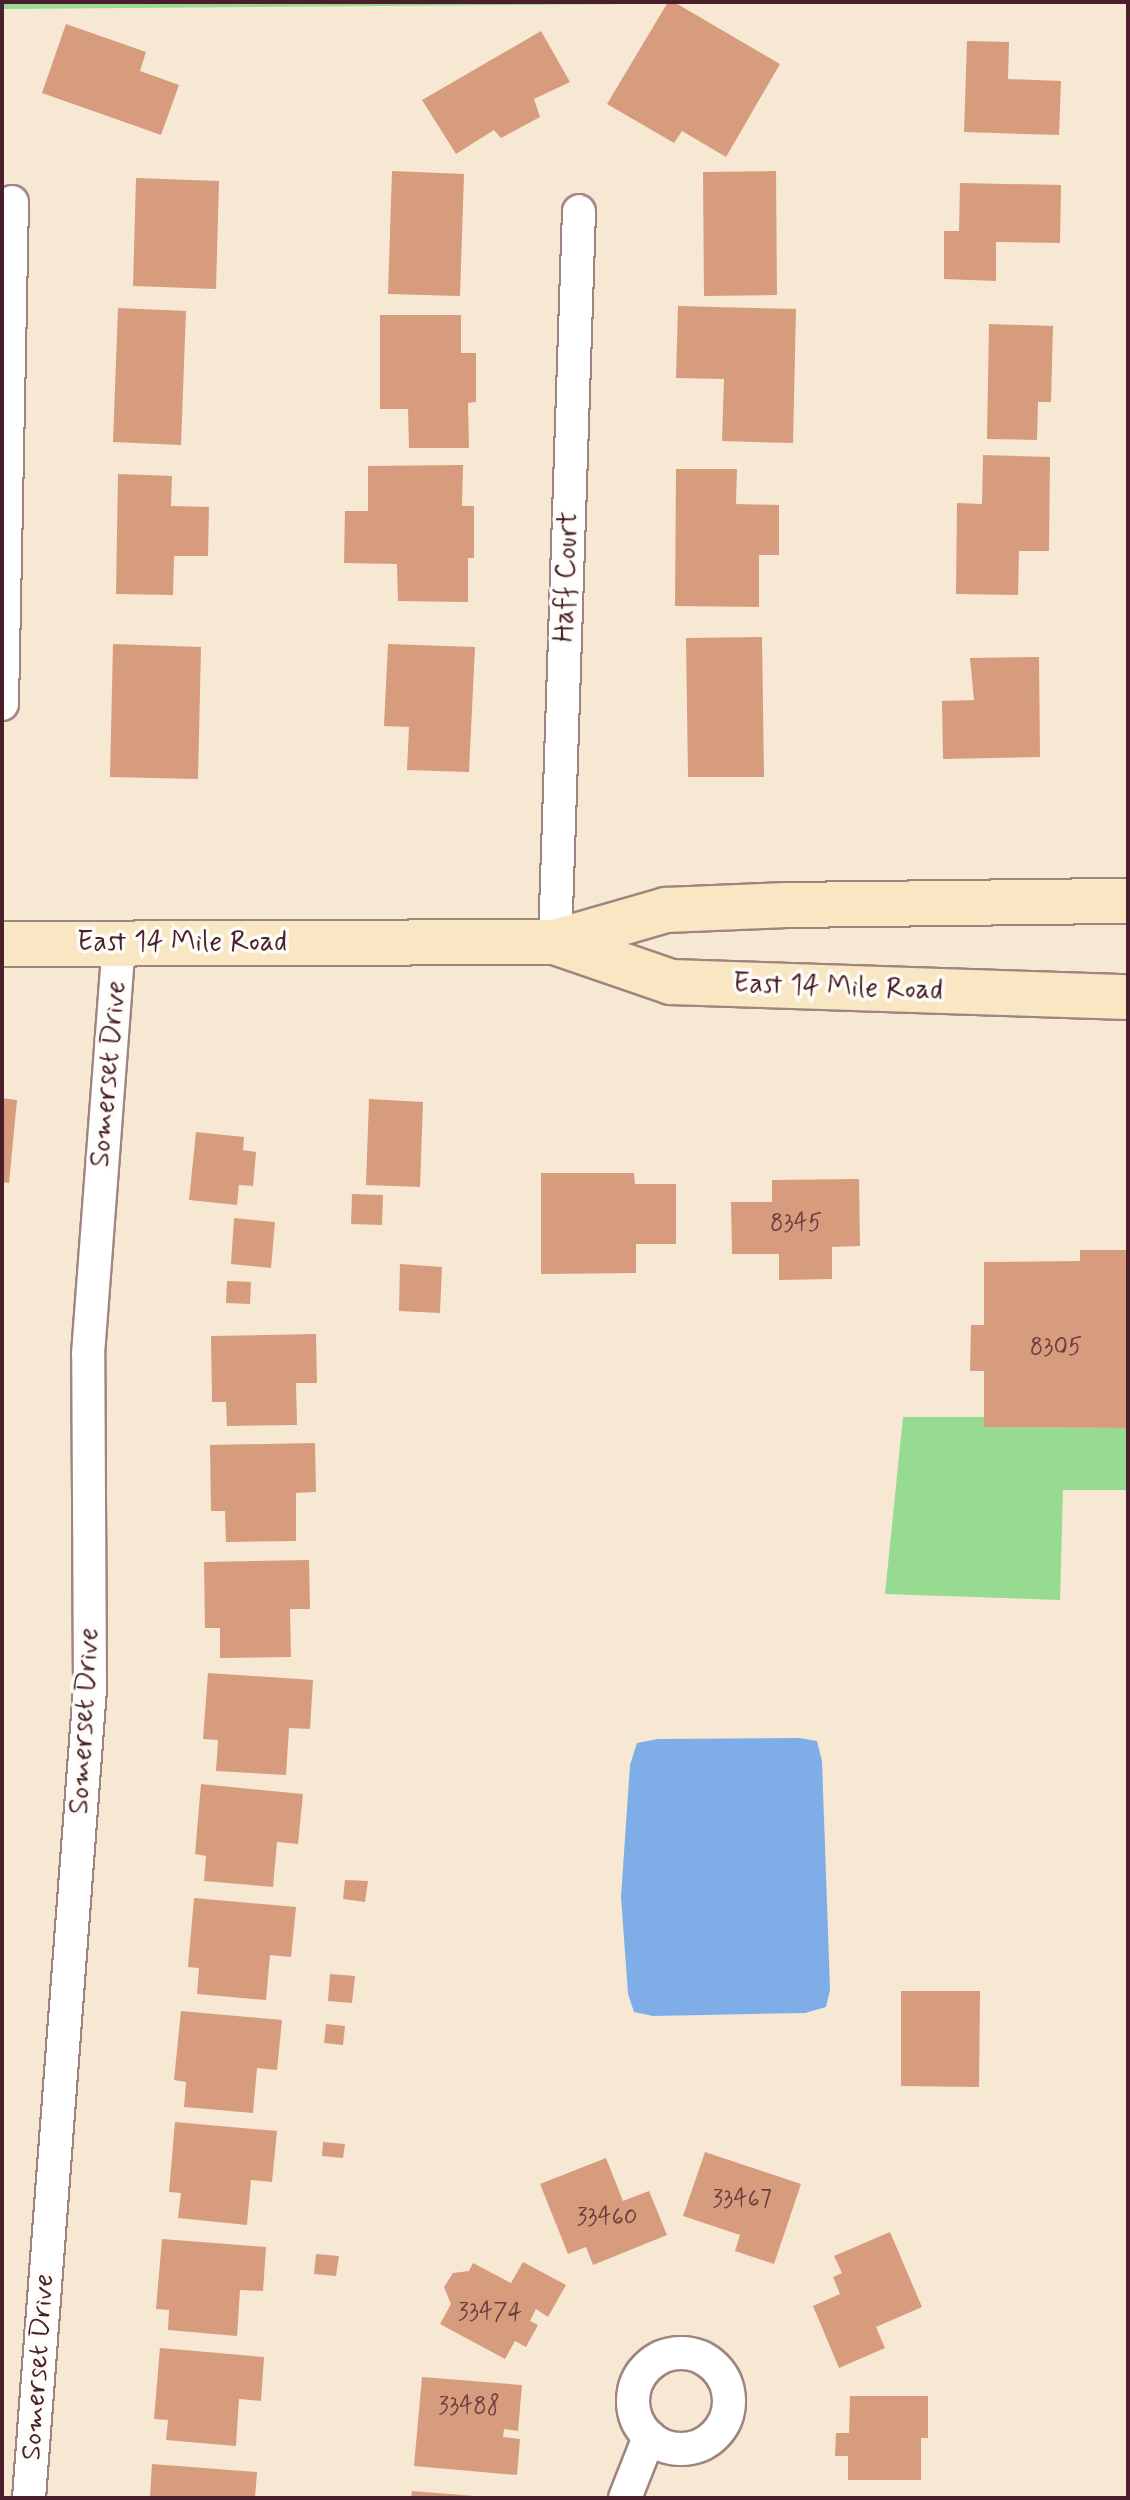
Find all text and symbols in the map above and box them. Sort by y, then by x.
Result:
street label: Haff Court [548,511,586,643]
street label: East 14 Mile Road [78,926,286,960]
street label: East 14 Mile Road [733,968,943,1008]
street label: Somerset Drive [84,981,134,1167]
house number: 8345 [770,1210,822,1238]
house number: 8305 [1030,1334,1082,1362]
street label: Somerset Drive [63,1628,107,1814]
house number: 33467 [712,2186,772,2214]
house number: 33460 [576,2204,638,2232]
street label: Somerset Drive [16,2274,62,2460]
house number: 33474 [458,2299,522,2327]
house number: 33488 [438,2393,500,2421]

